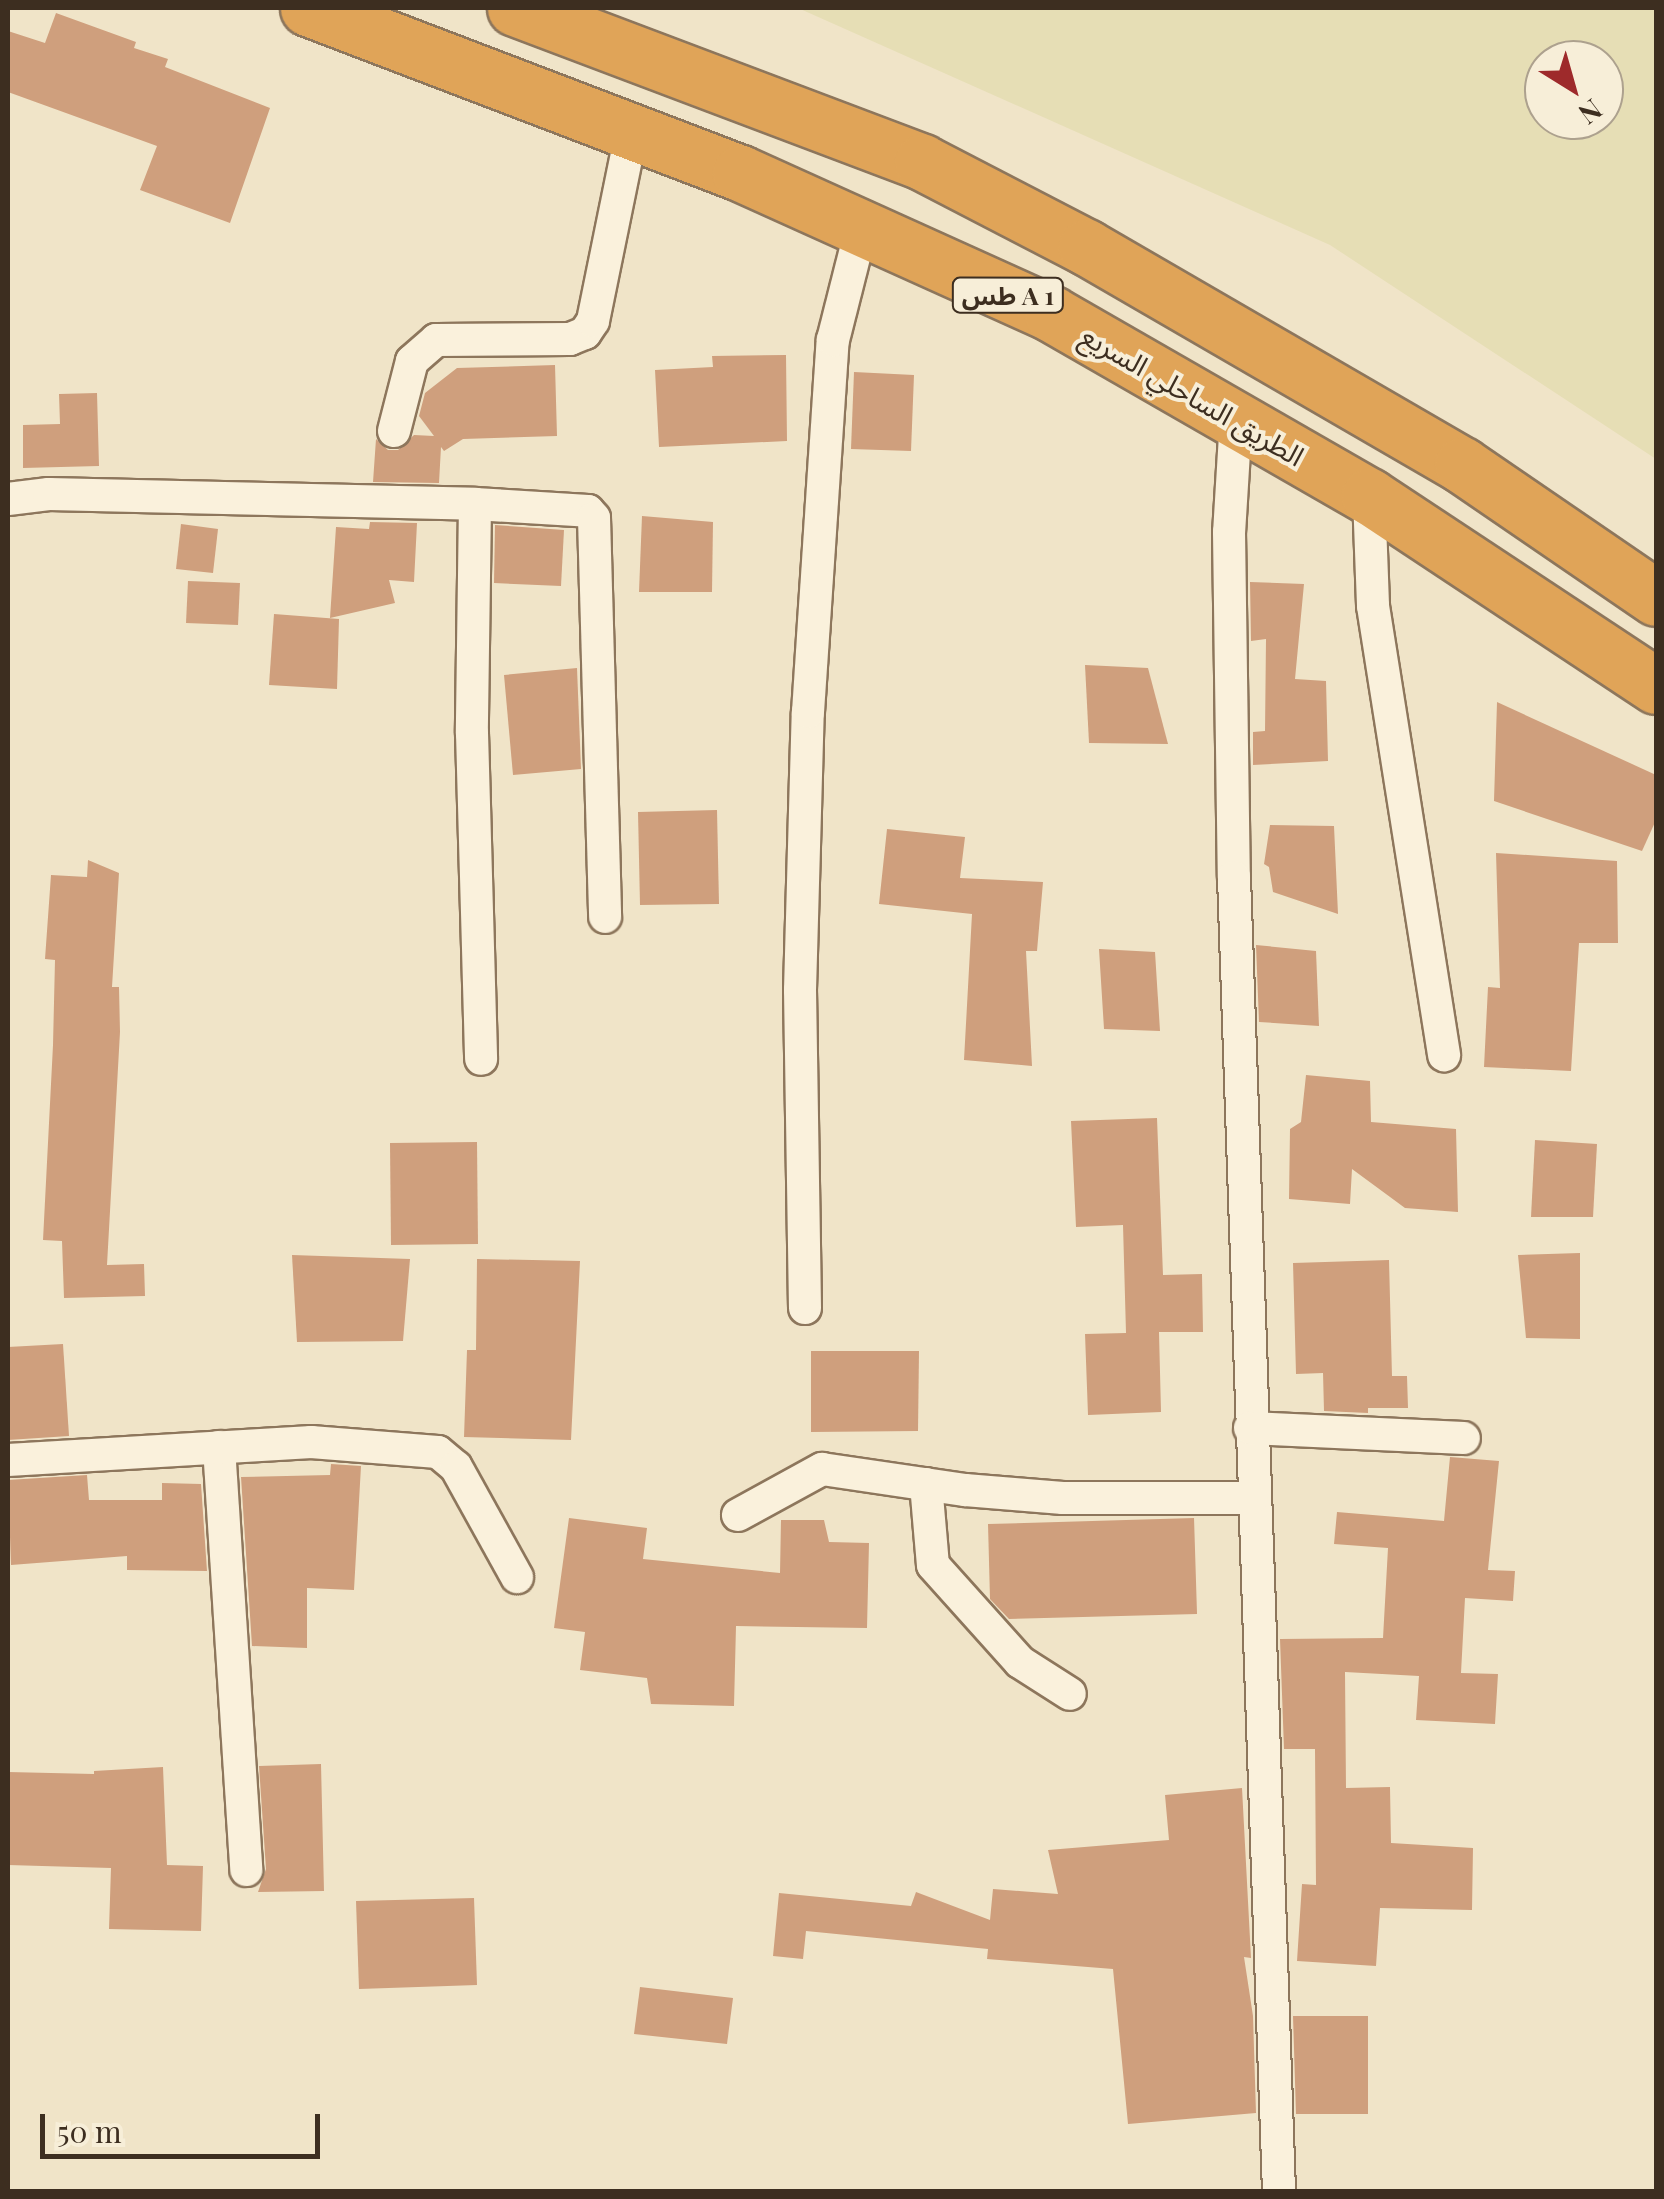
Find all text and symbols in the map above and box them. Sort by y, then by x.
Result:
north arrow [1524,40,1624,140]
text: N [1572,92,1610,134]
road number: طس A 1 [950,275,1066,315]
street label: الطريق الساحلي السريع [1076,318,1310,472]
scale bar [45,2094,325,2156]
text: 50 m [57,2111,122,2151]

